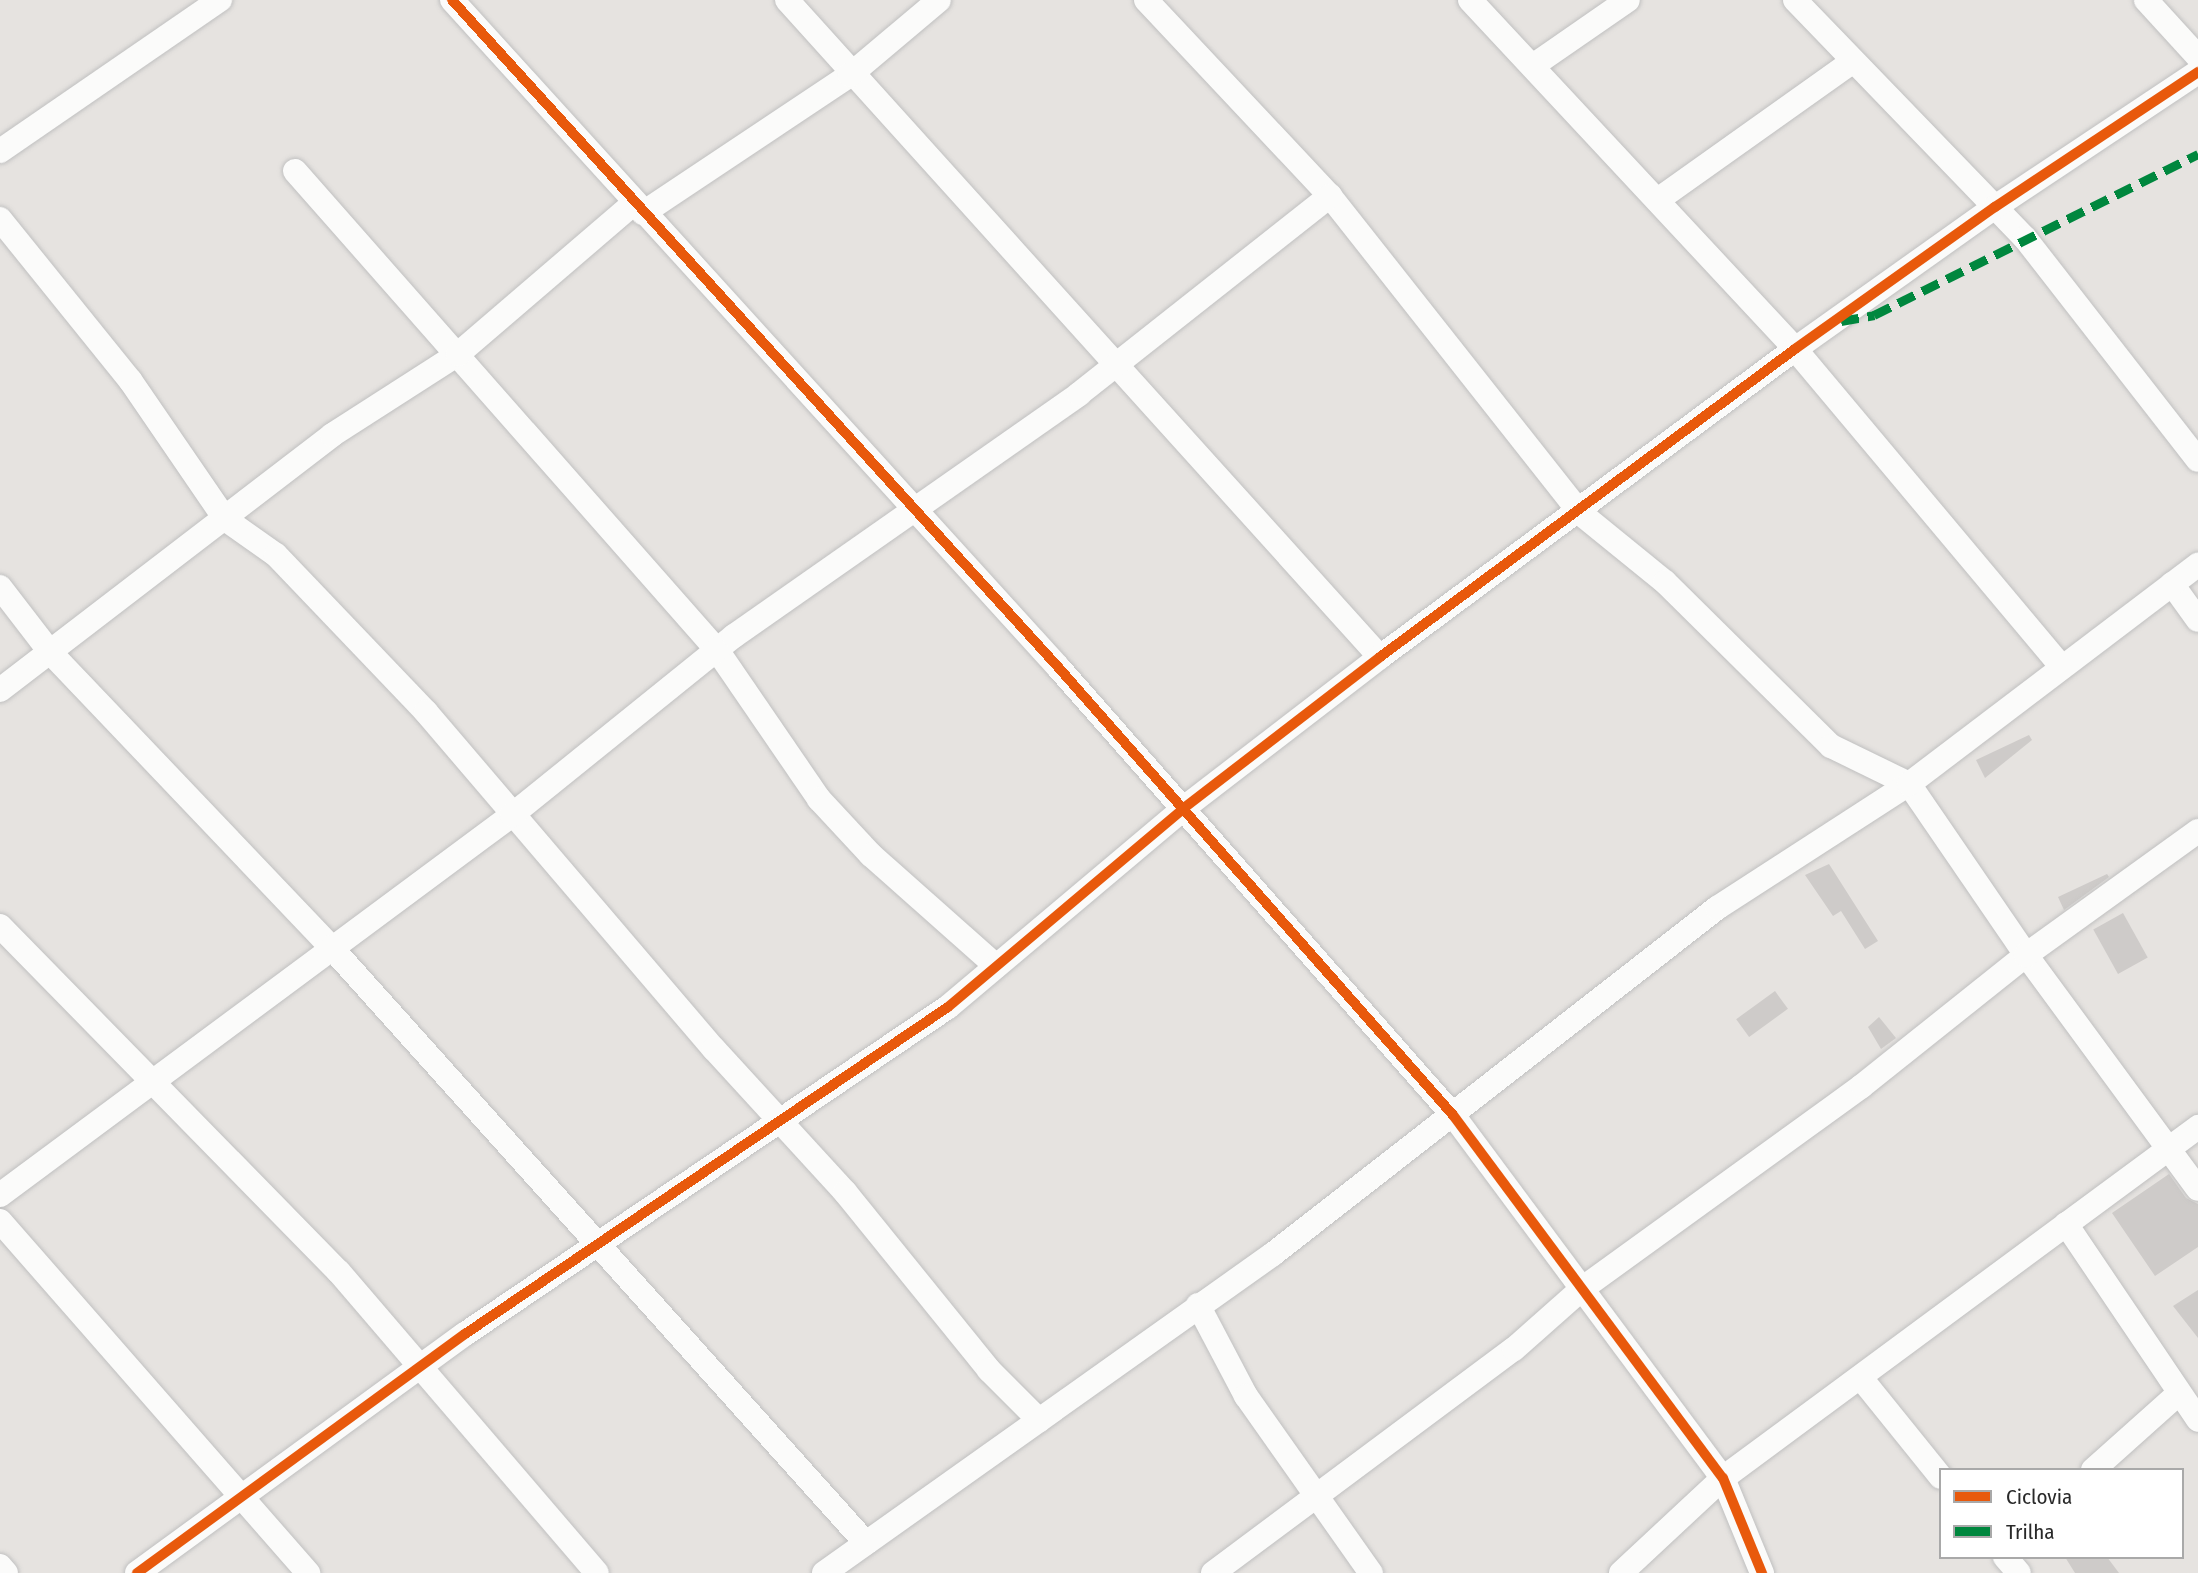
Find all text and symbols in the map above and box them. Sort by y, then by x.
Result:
legend [1939,1468,2184,1559]
text: Ciclovia [2006,1484,2072,1510]
text: Trilha [2006,1519,2055,1545]

